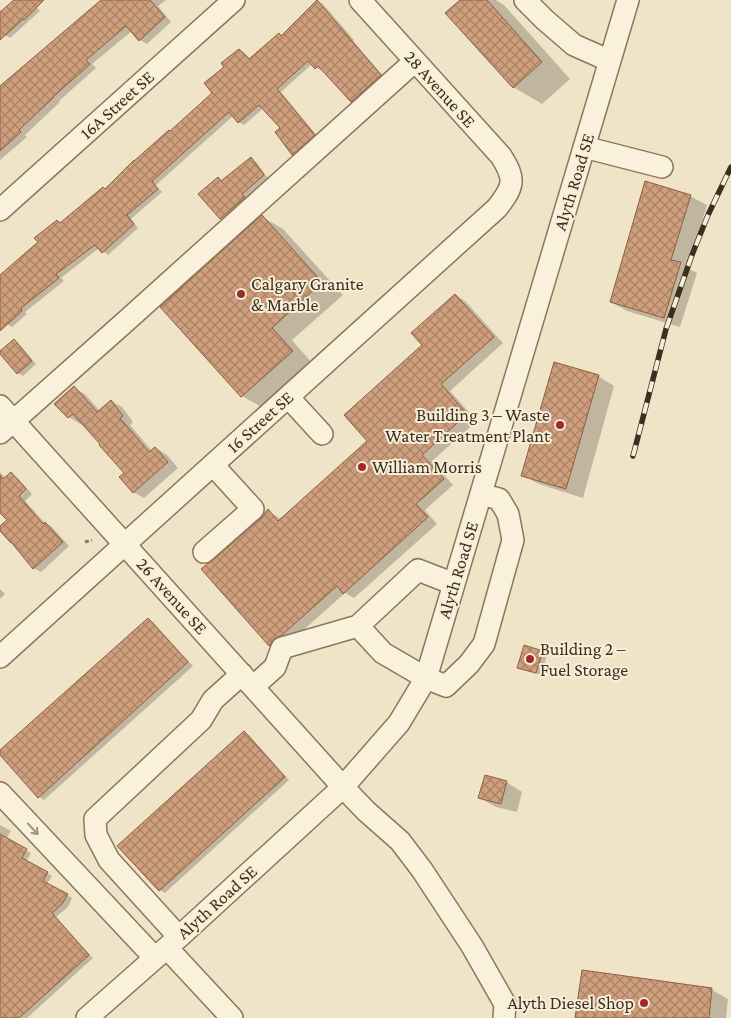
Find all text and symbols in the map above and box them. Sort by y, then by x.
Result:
street label: 28 Avenue SE [400,47,480,132]
street label: 16A Street SE [76,67,158,143]
street label: Alyth Road SE [550,131,598,233]
place label: Calgary Granite & Marble [251,274,364,315]
marker: Calgary Granite & Marble [235,288,247,300]
street label: 16 Street SE [223,387,297,457]
place label: Building 3 – Waste Water Treatment Plant [385,405,551,446]
marker: Building 3 – Waste Water Treatment Plant [554,419,566,431]
place label: William Morris [372,457,482,477]
marker: William Morris [356,461,368,473]
street label: Alyth Road SE [434,519,482,621]
street label: 26 Avenue SE [133,554,212,638]
place label: Building 2 – Fuel Storage [540,639,628,680]
marker: Building 2 – Fuel Storage [524,653,536,665]
one-way arrow [27,822,39,834]
street label: Alyth Road SE [173,861,261,943]
place label: Alyth Diesel Shop [508,993,634,1013]
marker: Alyth Diesel Shop [638,997,650,1009]

